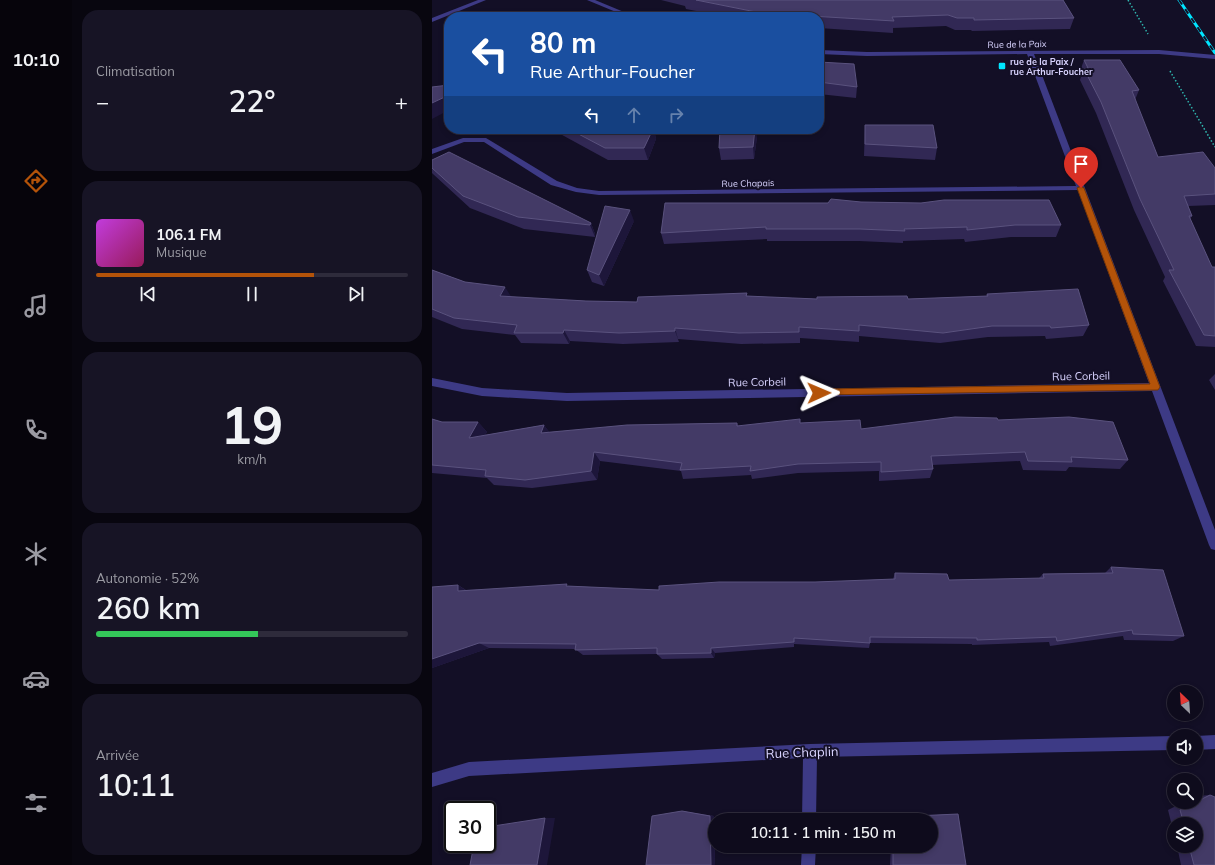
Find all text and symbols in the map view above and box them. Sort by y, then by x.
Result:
text: 80 m [530,25,596,60]
icon: left [464,28,516,80]
street label: Rue de la Paix [987,38,1047,50]
text: 10:10 [12,48,60,71]
place label: rue de la Paix / rue Arthur-Foucher [1010,56,1093,77]
text: Rue Arthur-Foucher [530,60,695,83]
marker: rue de la Paix / rue Arthur-Foucher [997,61,1007,71]
text: Climatisation [96,63,175,79]
text: 22° [228,82,276,120]
text: − [96,88,109,116]
text: + [395,88,408,116]
icon: left [581,104,603,126]
icon: ahead [623,104,645,126]
icon: right [665,104,687,126]
pin [1064,147,1098,188]
icon: arrive [1070,153,1092,175]
icon: directions [22,167,50,195]
street label: Rue Chapais [721,177,775,189]
text: 106.1 FM [156,225,221,244]
text: Musique [156,244,207,260]
icon: previous [137,283,159,305]
icon: pause [241,283,263,305]
icon: next [345,283,367,305]
icon: music [22,292,50,320]
street label: Rue Corbeil [1052,368,1110,384]
position arrow [798,372,840,414]
street label: Rue Corbeil [728,374,786,390]
text: 19 [221,392,283,457]
icon: phone [22,416,50,444]
text: km/h [237,451,267,467]
icon: climate [22,540,50,568]
text: Autonomie · 52% [96,570,199,586]
text: 260 km [96,589,201,627]
icon: car [22,665,50,693]
north arrow [1167,685,1203,721]
map controls [1167,685,1203,853]
button: sound [1167,729,1203,765]
street label: Rue Chaplin [765,743,839,761]
text: Arrivée [96,747,139,763]
text: 10:11 [96,766,175,804]
button: search [1167,773,1203,809]
icon: filters [22,789,50,817]
speed limit sign: 30 [444,801,496,853]
button: layers [1167,817,1203,853]
text: 10:11 · 1 min · 150 m [750,823,896,842]

